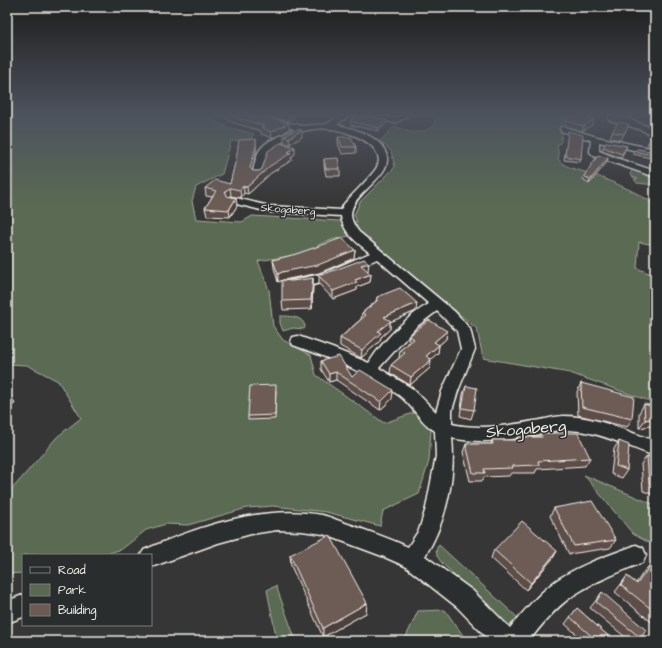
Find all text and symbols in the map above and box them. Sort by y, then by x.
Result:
street label: Skogaberg [260,200,316,220]
street label: Skogaberg [485,415,567,444]
legend [22,554,152,626]
text: Road [58,562,86,579]
text: Park [58,582,86,599]
text: Building [58,602,96,620]

